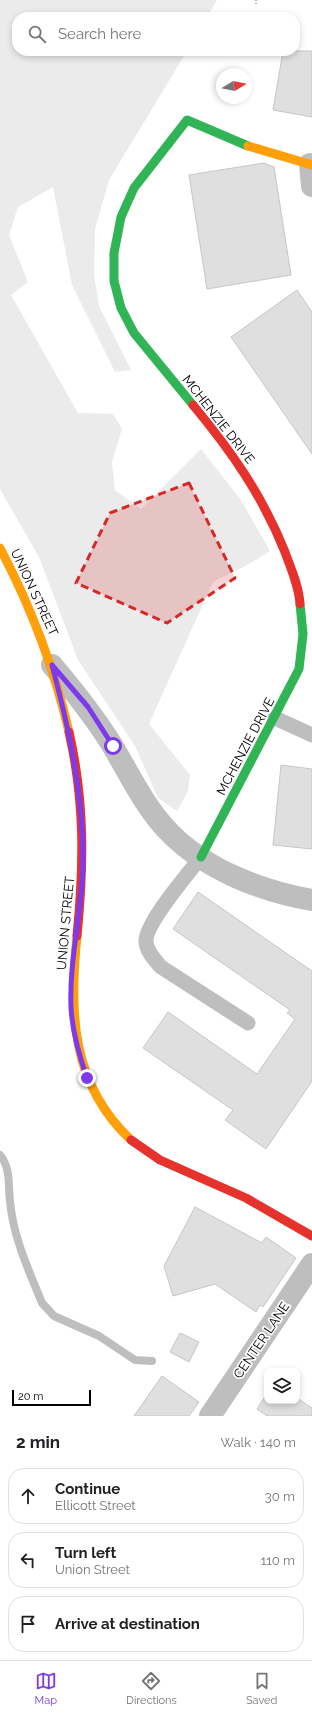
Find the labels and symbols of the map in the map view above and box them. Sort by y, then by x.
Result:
north arrow [216,68,252,104]
street label: MCHENZIE DRIVE [179,372,258,467]
street label: UNION STREET [8,546,61,638]
street label: MCHENZIE DRIVE [213,695,278,798]
route start [104,737,122,755]
street label: UNION STREET [54,875,77,971]
route end [78,1069,96,1087]
street label: CENTER LANE [230,1299,293,1381]
scale bar [12,1388,91,1407]

